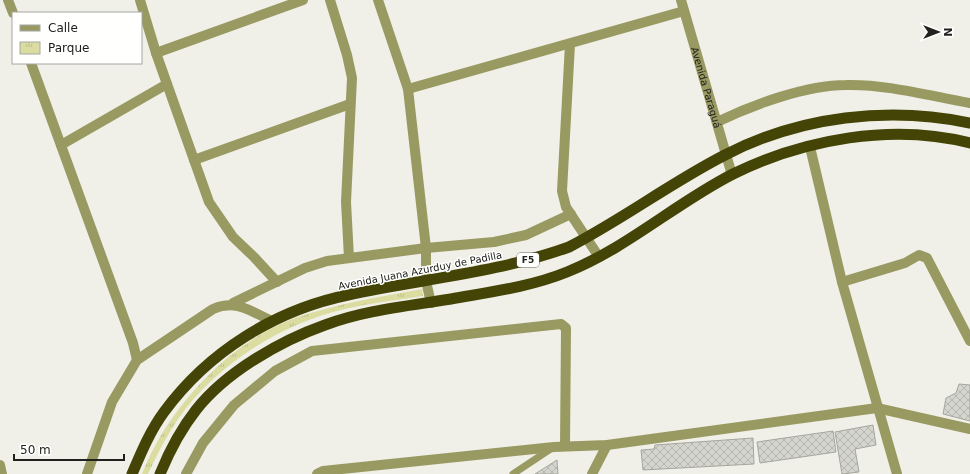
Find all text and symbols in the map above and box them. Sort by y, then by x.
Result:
legend [12,12,142,64]
north arrow [918,12,958,52]
text: Calle [48,21,78,35]
text: N [941,27,954,37]
text: Parque [48,41,89,55]
street label: Avenida Paraguá [689,46,723,129]
street label: Avenida Juana Azurduy de Padilla [337,249,503,292]
road number: F5 [517,253,539,267]
scale bar [14,436,124,462]
text: 50 m [20,443,51,457]

